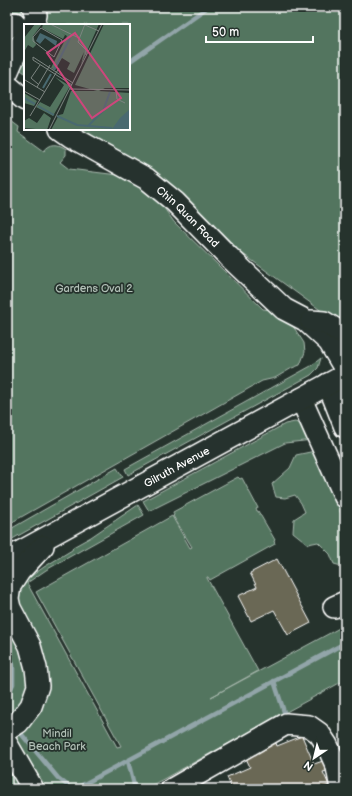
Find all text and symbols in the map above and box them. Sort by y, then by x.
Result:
scale bar [206,18,313,44]
inset map [24,24,130,130]
text: 50 m [212,25,239,40]
street label: Chin Quan Road [154,183,222,250]
park label: Gardens Oval 2 [55,282,133,295]
street label: Gilruth Avenue [142,444,212,490]
park label: Mindil Beach Park [28,727,86,753]
north arrow [294,738,334,778]
text: N [301,758,316,773]

